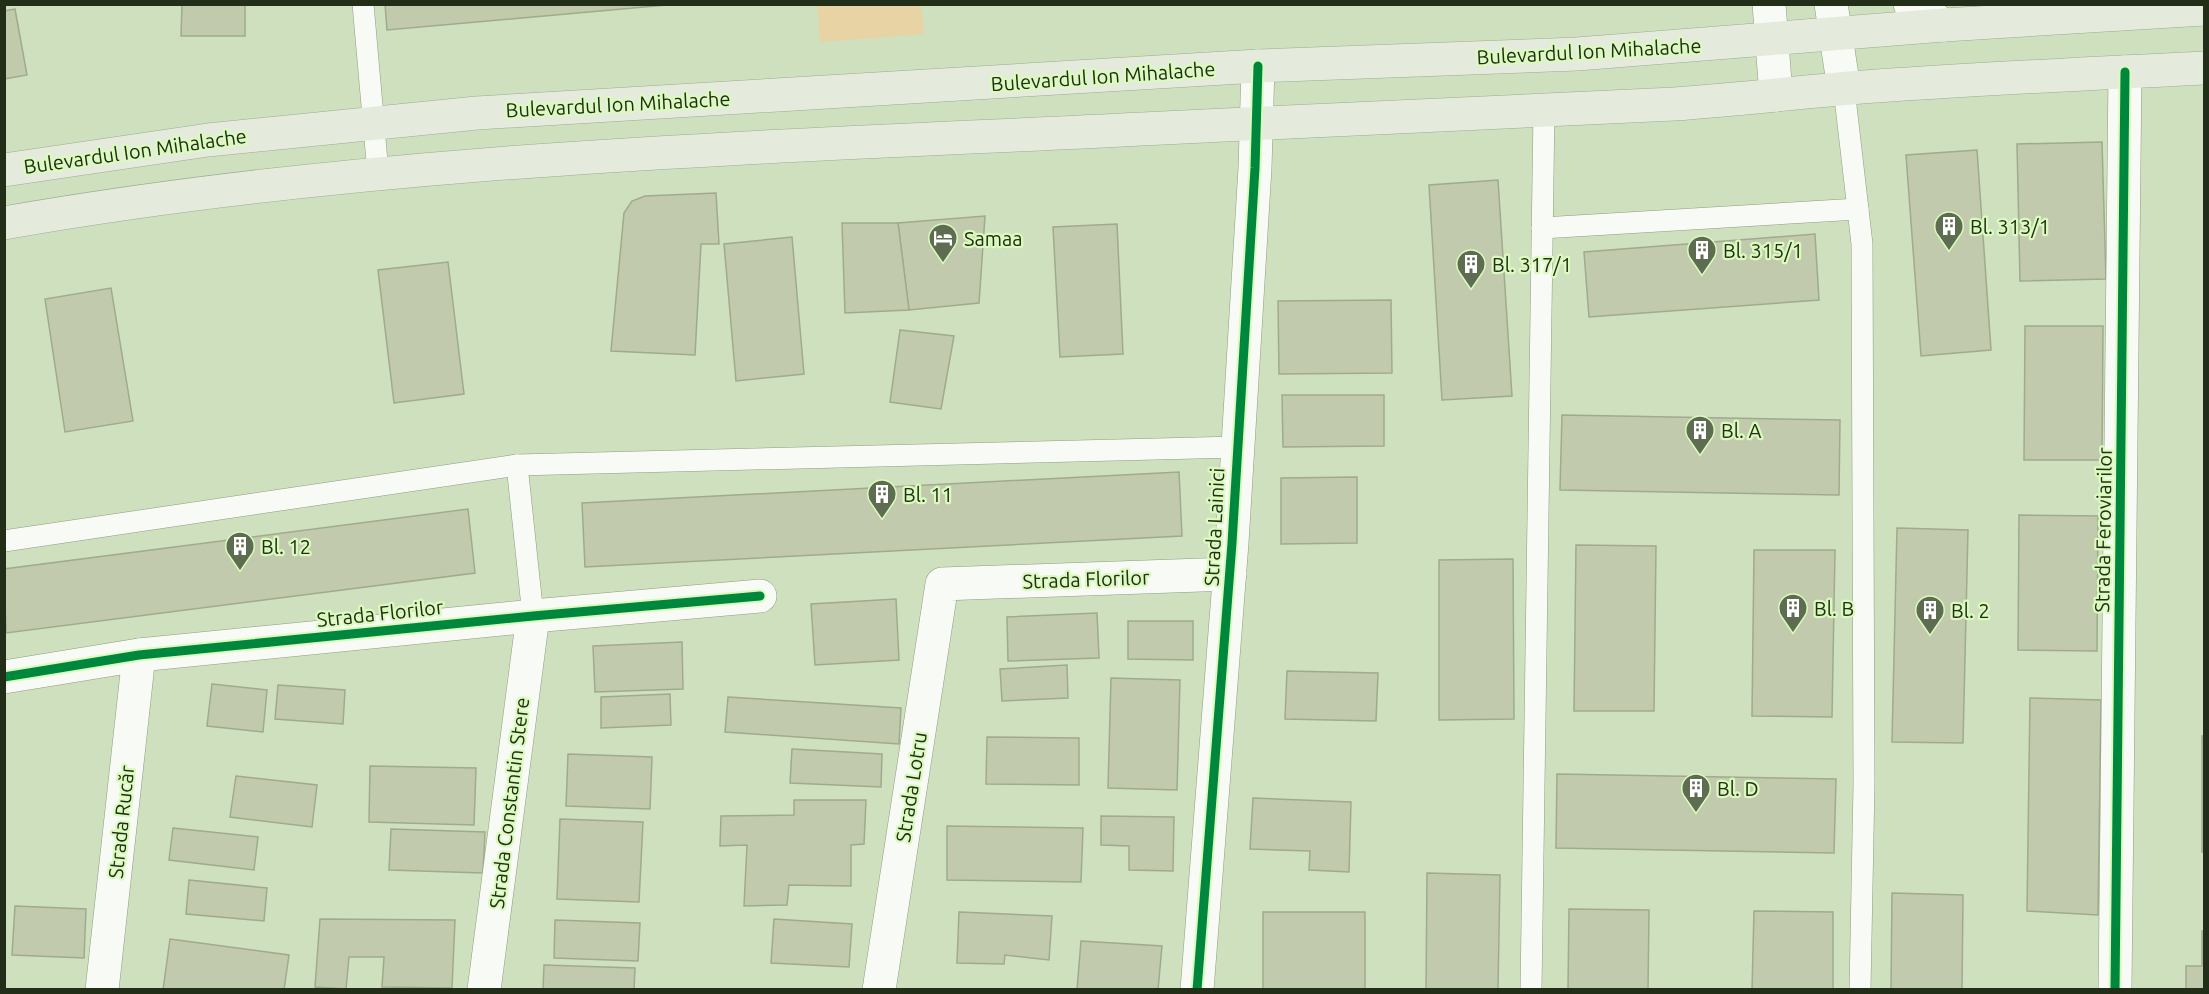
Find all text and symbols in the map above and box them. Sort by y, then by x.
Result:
street label: Bulevardul Ion Mihalache [1476,34,1702,68]
street label: Bulevardul Ion Mihalache [990,57,1216,95]
street label: Bulevardul Ion Mihalache [505,87,731,121]
street label: Bulevardul Ion Mihalache [22,124,248,178]
building icon: Bl. 313/1 [1933,210,1965,252]
place label: Bl. 313/1 [1970,215,2050,238]
hotel icon: Samaa [927,222,959,264]
place label: Samaa [964,227,1023,250]
building icon: Bl. 315/1 [1686,234,1718,276]
place label: Bl. 315/1 [1723,239,1803,262]
building icon: Bl. 317/1 [1455,248,1487,290]
place label: Bl. 317/1 [1492,253,1572,276]
building icon: Bl. A [1684,414,1716,456]
place label: Bl. A [1721,419,1762,442]
street label: Strada Feroviarilor [2090,447,2116,613]
street label: Strada Lainici [1199,467,1229,587]
building icon: Bl. 11 [866,478,898,520]
place label: Bl. 11 [903,483,953,506]
building icon: Bl. 12 [224,530,256,572]
place label: Bl. 12 [261,535,311,558]
street label: Strada Florilor [1022,565,1150,593]
building icon: Bl. B [1777,592,1809,634]
building icon: Bl. 2 [1914,594,1946,636]
street label: Strada Florilor [316,595,445,631]
place label: Bl. B [1814,597,1854,620]
place label: Bl. 2 [1951,599,1990,622]
street label: Strada Constantin Stere [485,696,533,910]
street label: Strada Lotru [891,730,931,844]
street label: Strada Rucăr [104,764,138,880]
building icon: Bl. D [1680,772,1712,814]
place label: Bl. D [1717,777,1759,800]

